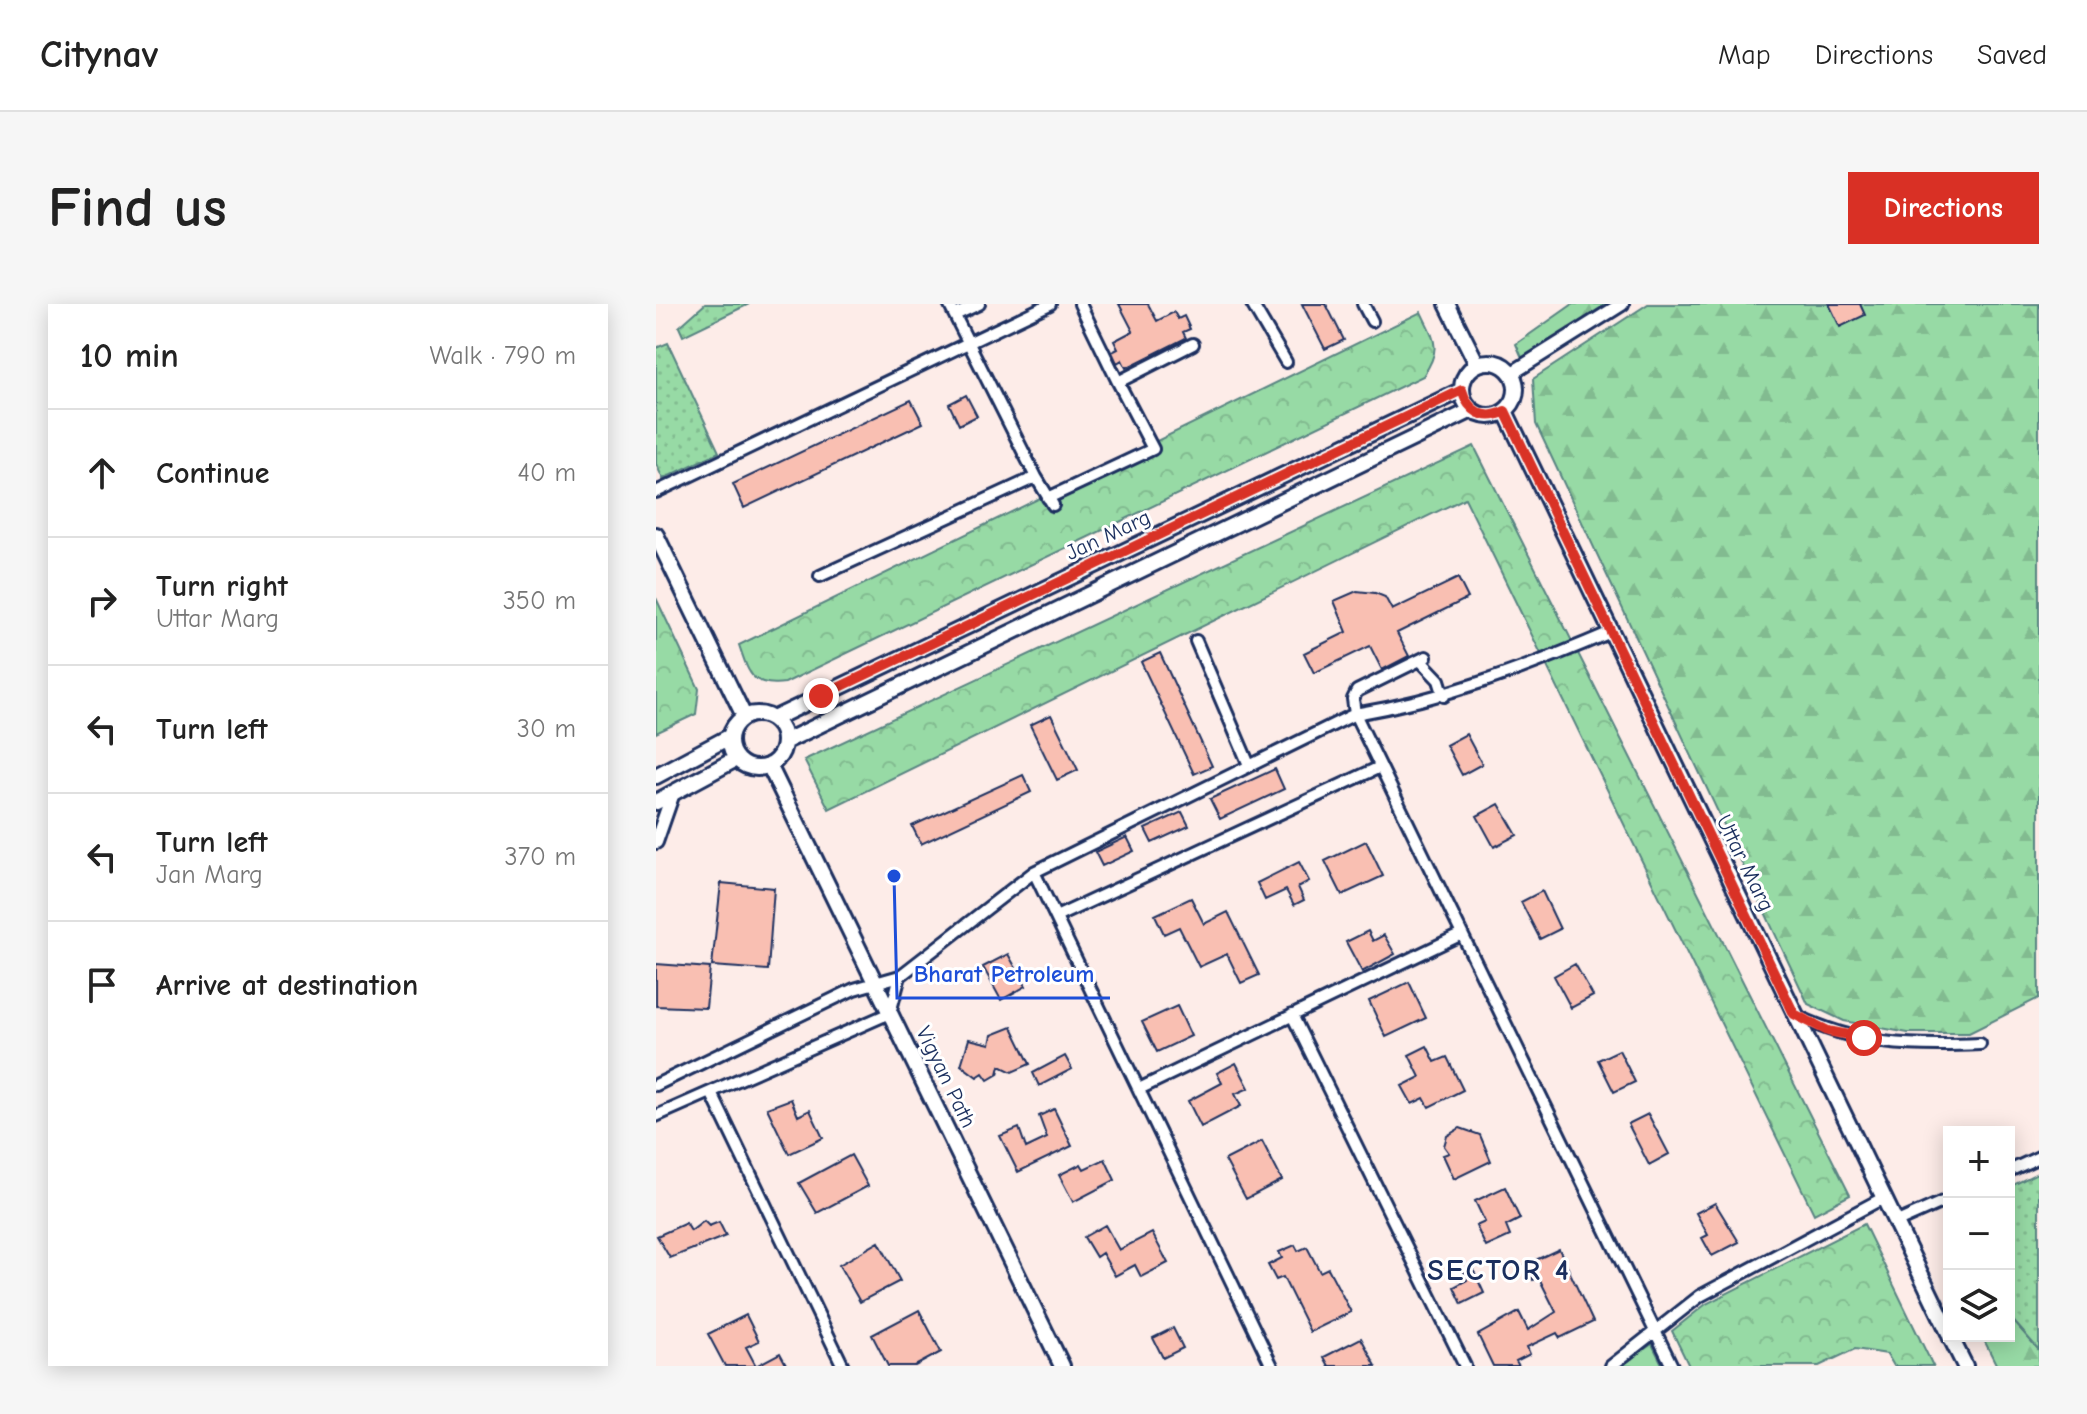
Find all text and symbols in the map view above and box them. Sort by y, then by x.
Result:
text: Citynav [40,33,158,77]
text: Map [1718,39,1771,71]
text: Directions [1815,39,1933,71]
text: Saved [1977,39,2047,71]
button: Directions [1848,172,2039,244]
text: Find us [48,176,227,240]
text: 10 min [80,336,179,376]
text: Walk · 790 m [430,341,576,371]
icon: ahead [80,451,124,495]
text: Continue [156,456,270,491]
text: 40 m [517,458,576,488]
street label: Jan Marg [1062,504,1154,566]
text: Turn right [156,569,288,604]
icon: right [80,579,124,623]
text: 350 m [503,586,576,616]
text: Uttar Marg [156,604,279,634]
route end [803,678,839,714]
icon: left [80,707,124,751]
text: Turn left [156,712,268,747]
text: 30 m [517,714,576,744]
street label: Uttar Marg [1710,811,1780,915]
text: Turn left [156,825,268,860]
icon: left [80,835,124,879]
text: 370 m [505,842,576,872]
text: Jan Marg [156,860,263,890]
callout: Bharat Petroleum [897,950,1110,998]
text: Bharat Petroleum [914,960,1094,988]
icon: arrive [80,963,124,1007]
text: Arrive at destination [156,968,418,1003]
route start [1846,1020,1882,1056]
street label: Vigyan Path [910,1022,982,1132]
map controls [1943,1126,2015,1342]
button: + [1943,1126,2015,1198]
button: − [1943,1198,2015,1270]
district label: SECTOR 4 [1427,1253,1571,1288]
button: layers [1943,1270,2015,1342]

